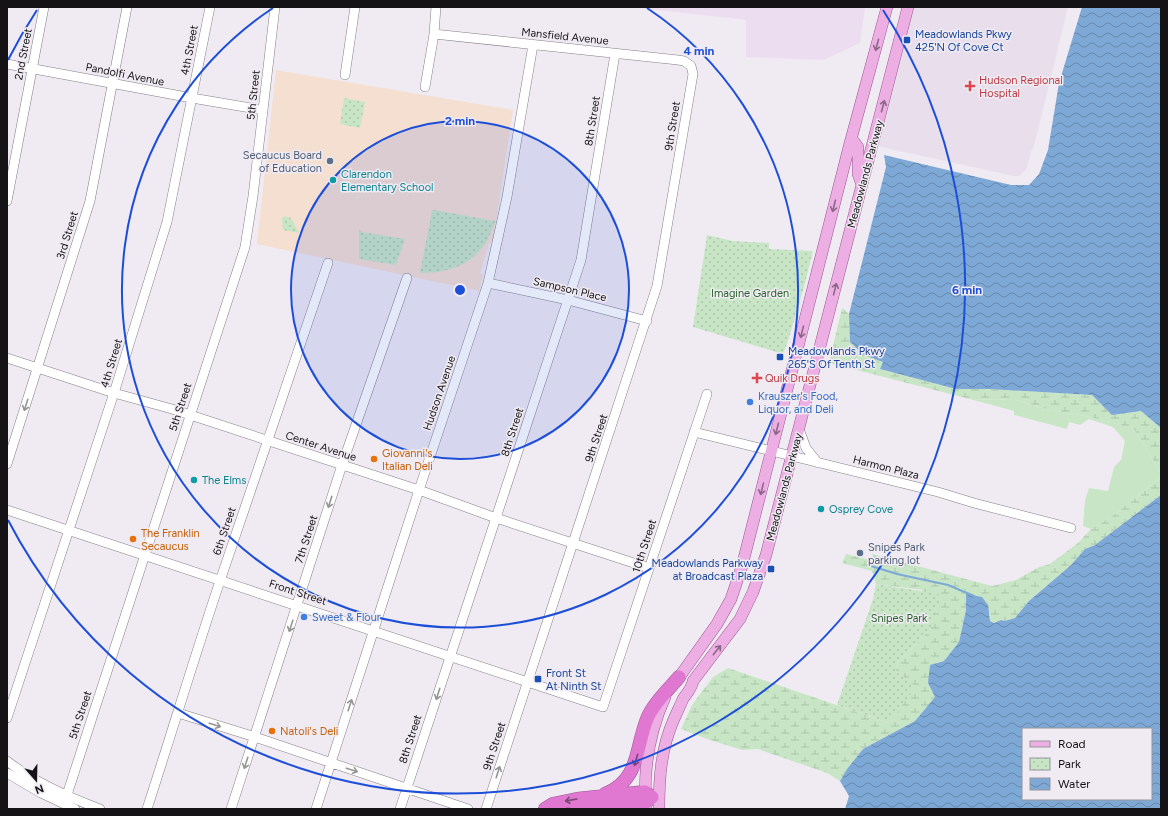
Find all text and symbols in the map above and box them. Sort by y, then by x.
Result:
street label: 4th Street [178,24,201,76]
street label: Mansfield Avenue [521,25,609,48]
street label: 2nd Street [12,27,35,81]
place label: Meadowlands Pkwy 425'N Of Cove Ct [915,28,1012,54]
marker: Meadowlands Pkwy 425'N Of Cove Ct [902,35,912,45]
one-way arrow [873,38,880,51]
text: 4 min [684,44,715,58]
street label: Pandolfi Avenue [85,60,165,88]
street label: 5th Street [244,69,263,121]
place label: Hudson Regional Hospital [979,74,1063,100]
marker: Hudson Regional Hospital [964,80,976,92]
street label: 8th Street [582,95,603,147]
street label: 9th Street [662,100,683,152]
one-way arrow [879,100,887,113]
text: 2 min [445,114,475,128]
street label: Meadowlands Parkway [845,118,886,230]
place label: Secaucus Board of Education [243,149,322,175]
marker: Secaucus Board of Education [325,156,335,166]
place label: Clarendon Elementary School [341,168,433,194]
marker: Clarendon Elementary School [328,175,338,185]
one-way arrow [830,199,838,212]
street label: 3rd Street [54,209,81,261]
street label: Sampson Place [532,275,608,304]
centre of rings [453,283,467,297]
one-way arrow [832,283,839,296]
text: 6 min [952,283,982,297]
park label: Imagine Garden [711,287,789,300]
one-way arrow [798,325,806,338]
street label: 4th Street [98,337,125,389]
place label: Meadowlands Pkwy 265'S Of Tenth St [788,345,885,371]
marker: Meadowlands Pkwy 265'S Of Tenth St [775,352,785,362]
street label: Hudson Avenue [421,354,458,432]
place label: Quik Drugs [765,372,819,385]
marker: Quik Drugs [752,373,762,383]
street label: 5th Street [167,381,194,433]
place label: Krauszer's Food, Liquor, and Deli [758,390,839,416]
marker: Krauszer's Food, Liquor, and Deli [745,397,755,407]
one-way arrow [22,399,29,412]
street label: 8th Street [498,406,526,458]
street label: 9th Street [583,412,610,464]
one-way arrow [773,422,781,435]
street label: Center Avenue [284,429,358,464]
street label: Meadowlands Parkway [764,431,805,543]
place label: Giovanni's Italian Deli [382,447,433,473]
street label: Harmon Plaza [852,453,920,482]
marker: Giovanni's Italian Deli [369,454,379,464]
place label: The Elms [202,474,246,487]
marker: The Elms [189,475,199,485]
one-way arrow [758,483,765,496]
one-way arrow [326,496,334,508]
place label: Osprey Cove [829,503,893,516]
marker: Osprey Cove [816,504,826,514]
street label: 6th Street [210,505,239,557]
street label: 7th Street [293,513,320,565]
street label: 10th Street [630,518,659,575]
place label: The Franklin Secaucus [141,527,200,553]
marker: The Franklin Secaucus [128,534,138,544]
place label: Snipes Park parking lot [868,541,925,567]
marker: Snipes Park parking lot [855,548,865,558]
place label: Meadowlands Parkway at Broadcast Plaza [652,557,763,583]
marker: Meadowlands Parkway at Broadcast Plaza [766,564,776,574]
street label: Front Street [267,577,328,608]
place label: Sweet & Flour [312,611,381,624]
marker: Sweet & Flour [299,612,309,622]
park label: Snipes Park [871,612,928,625]
one-way arrow [286,620,294,632]
one-way arrow [712,644,721,655]
place label: Front St At Ninth St [546,667,601,693]
marker: Front St At Ninth St [533,674,543,684]
one-way arrow [434,687,441,700]
street label: 5th Street [67,689,94,741]
one-way arrow [347,699,354,712]
street label: 8th Street [396,713,424,765]
street label: 9th Street [481,720,508,772]
one-way arrow [209,722,222,729]
place label: Natoli's Deli [280,725,338,738]
marker: Natoli's Deli [267,726,277,736]
legend [1022,728,1152,800]
text: Road [1058,737,1086,751]
one-way arrow [631,753,639,766]
one-way arrow [242,756,249,769]
text: Park [1058,757,1081,771]
north arrow [16,760,56,800]
one-way arrow [495,766,502,779]
one-way arrow [345,767,358,774]
text: Water [1058,777,1090,791]
text: N [33,781,45,796]
one-way arrow [565,796,578,804]

